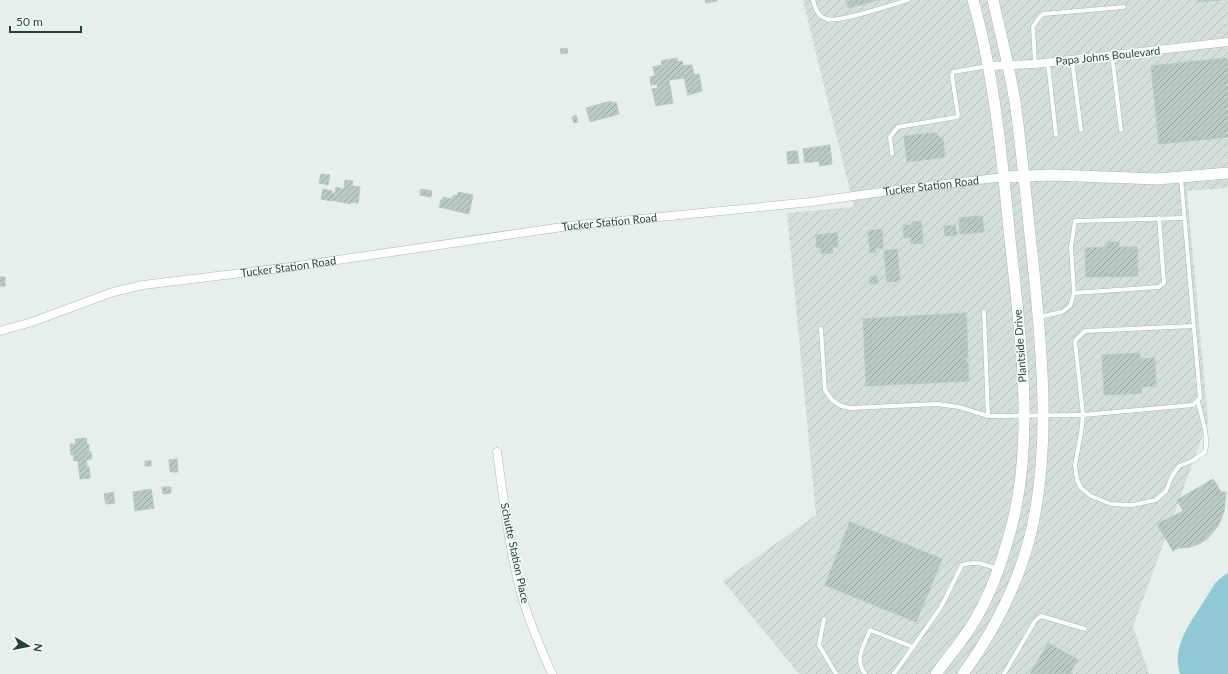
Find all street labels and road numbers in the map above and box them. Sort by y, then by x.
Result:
street label: Papa Johns Boulevard [1055,44,1161,67]
street label: Tucker Station Road [883,173,980,198]
street label: Tucker Station Road [561,210,658,233]
street label: Tucker Station Road [240,253,337,279]
street label: Plantside Drive [1010,309,1029,383]
street label: Schutte Station Place [499,502,533,604]

